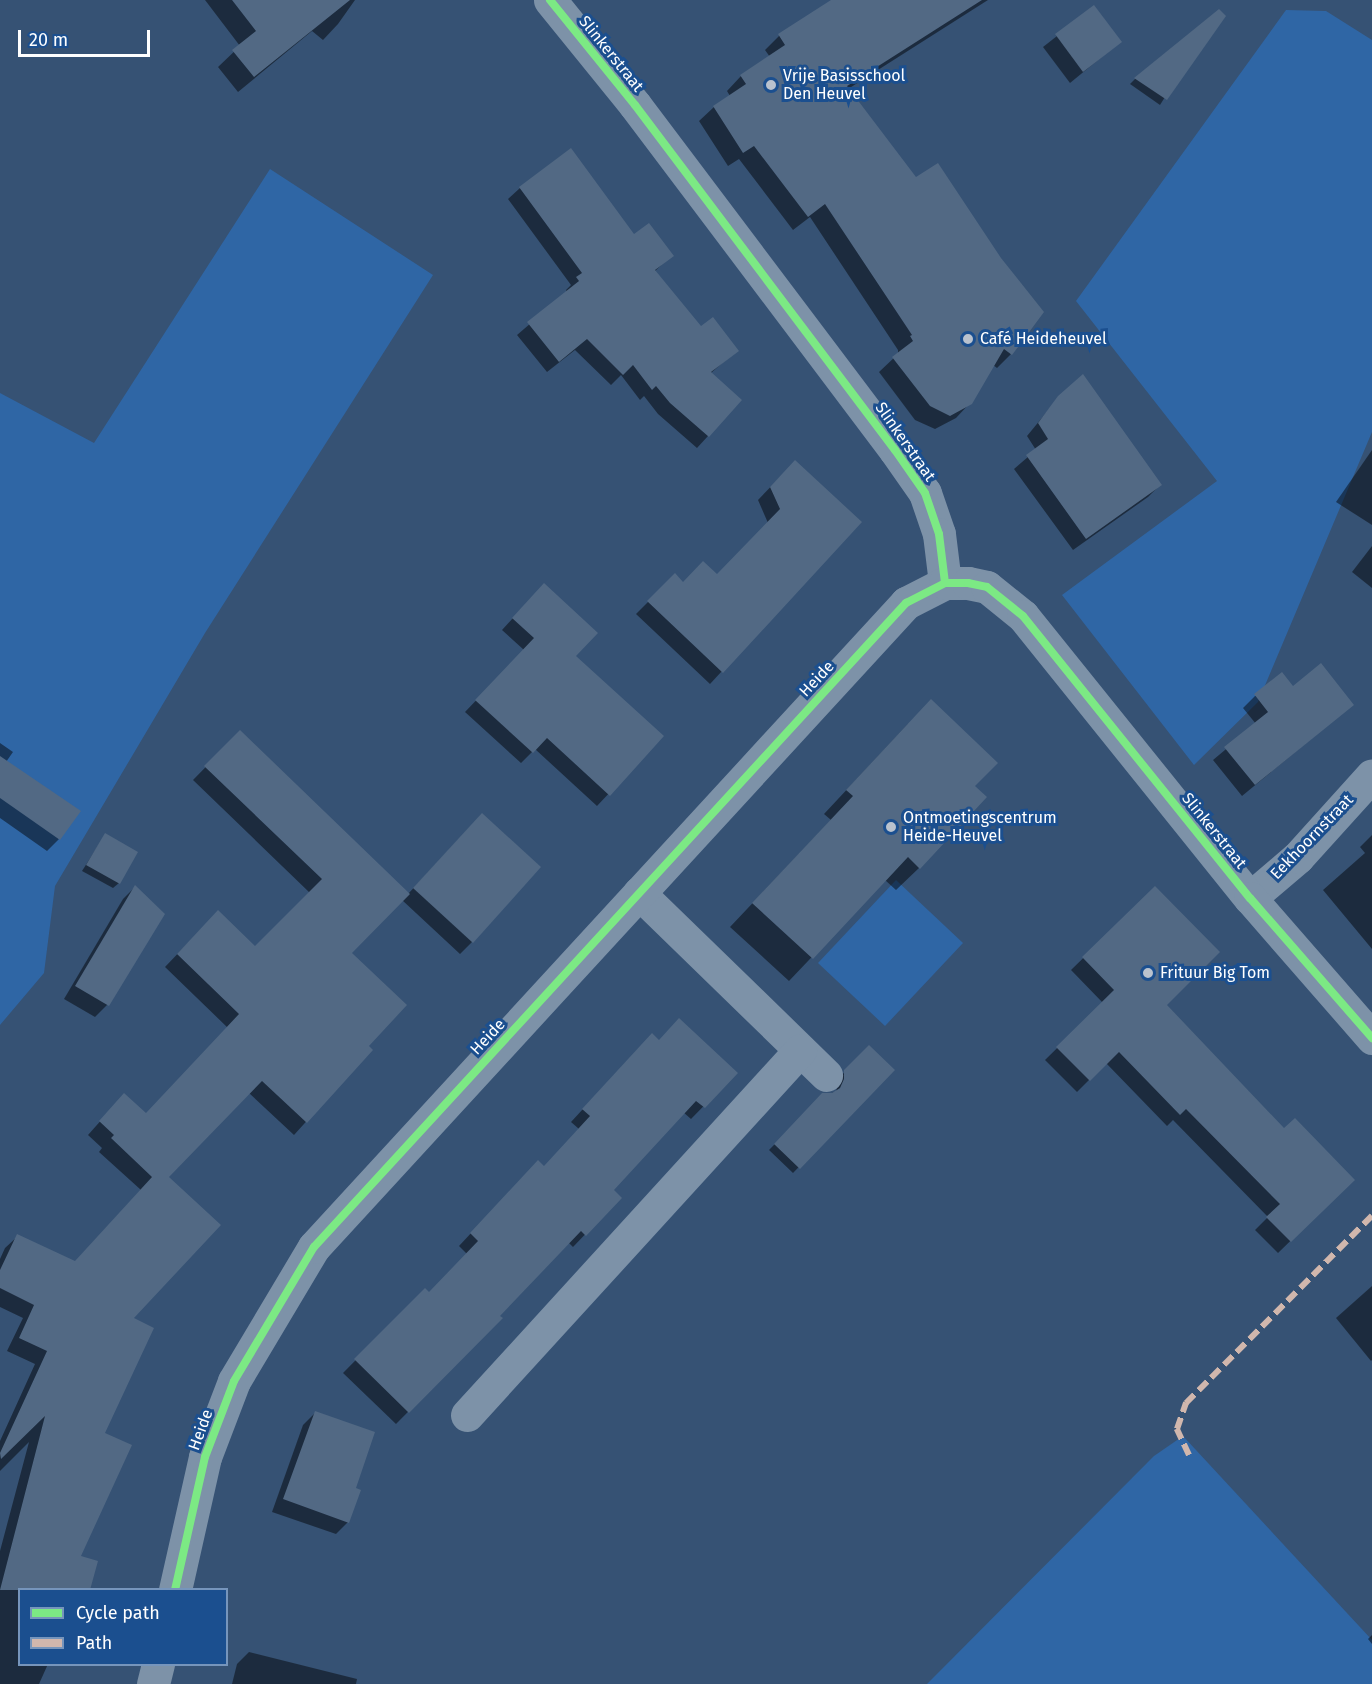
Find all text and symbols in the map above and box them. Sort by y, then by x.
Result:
street label: Slinkerstraat [575,12,647,96]
scale bar [21,18,153,56]
text: 20 m [29,29,68,51]
place label: Vrije Basisschool Den Heuvel [783,66,905,104]
marker: Vrije Basisschool Den Heuvel [764,78,778,92]
place label: Café Heideheuvel [980,329,1107,349]
marker: Café Heideheuvel [961,332,975,346]
street label: Slinkerstraat [871,399,939,485]
street label: Heide [796,657,838,701]
street label: Slinkerstraat [1178,789,1250,873]
street label: Eekhoornstraat [1267,791,1357,883]
place label: Ontmoetingscentrum Heide-Heuvel [903,808,1057,846]
marker: Ontmoetingscentrum Heide-Heuvel [884,820,898,834]
place label: Frituur Big Tom [1160,963,1270,983]
marker: Frituur Big Tom [1141,966,1155,980]
street label: Heide [467,1015,509,1059]
street label: Heide [185,1407,217,1453]
legend [18,1588,228,1666]
text: Cycle path [76,1602,160,1624]
text: Path [76,1632,112,1654]

